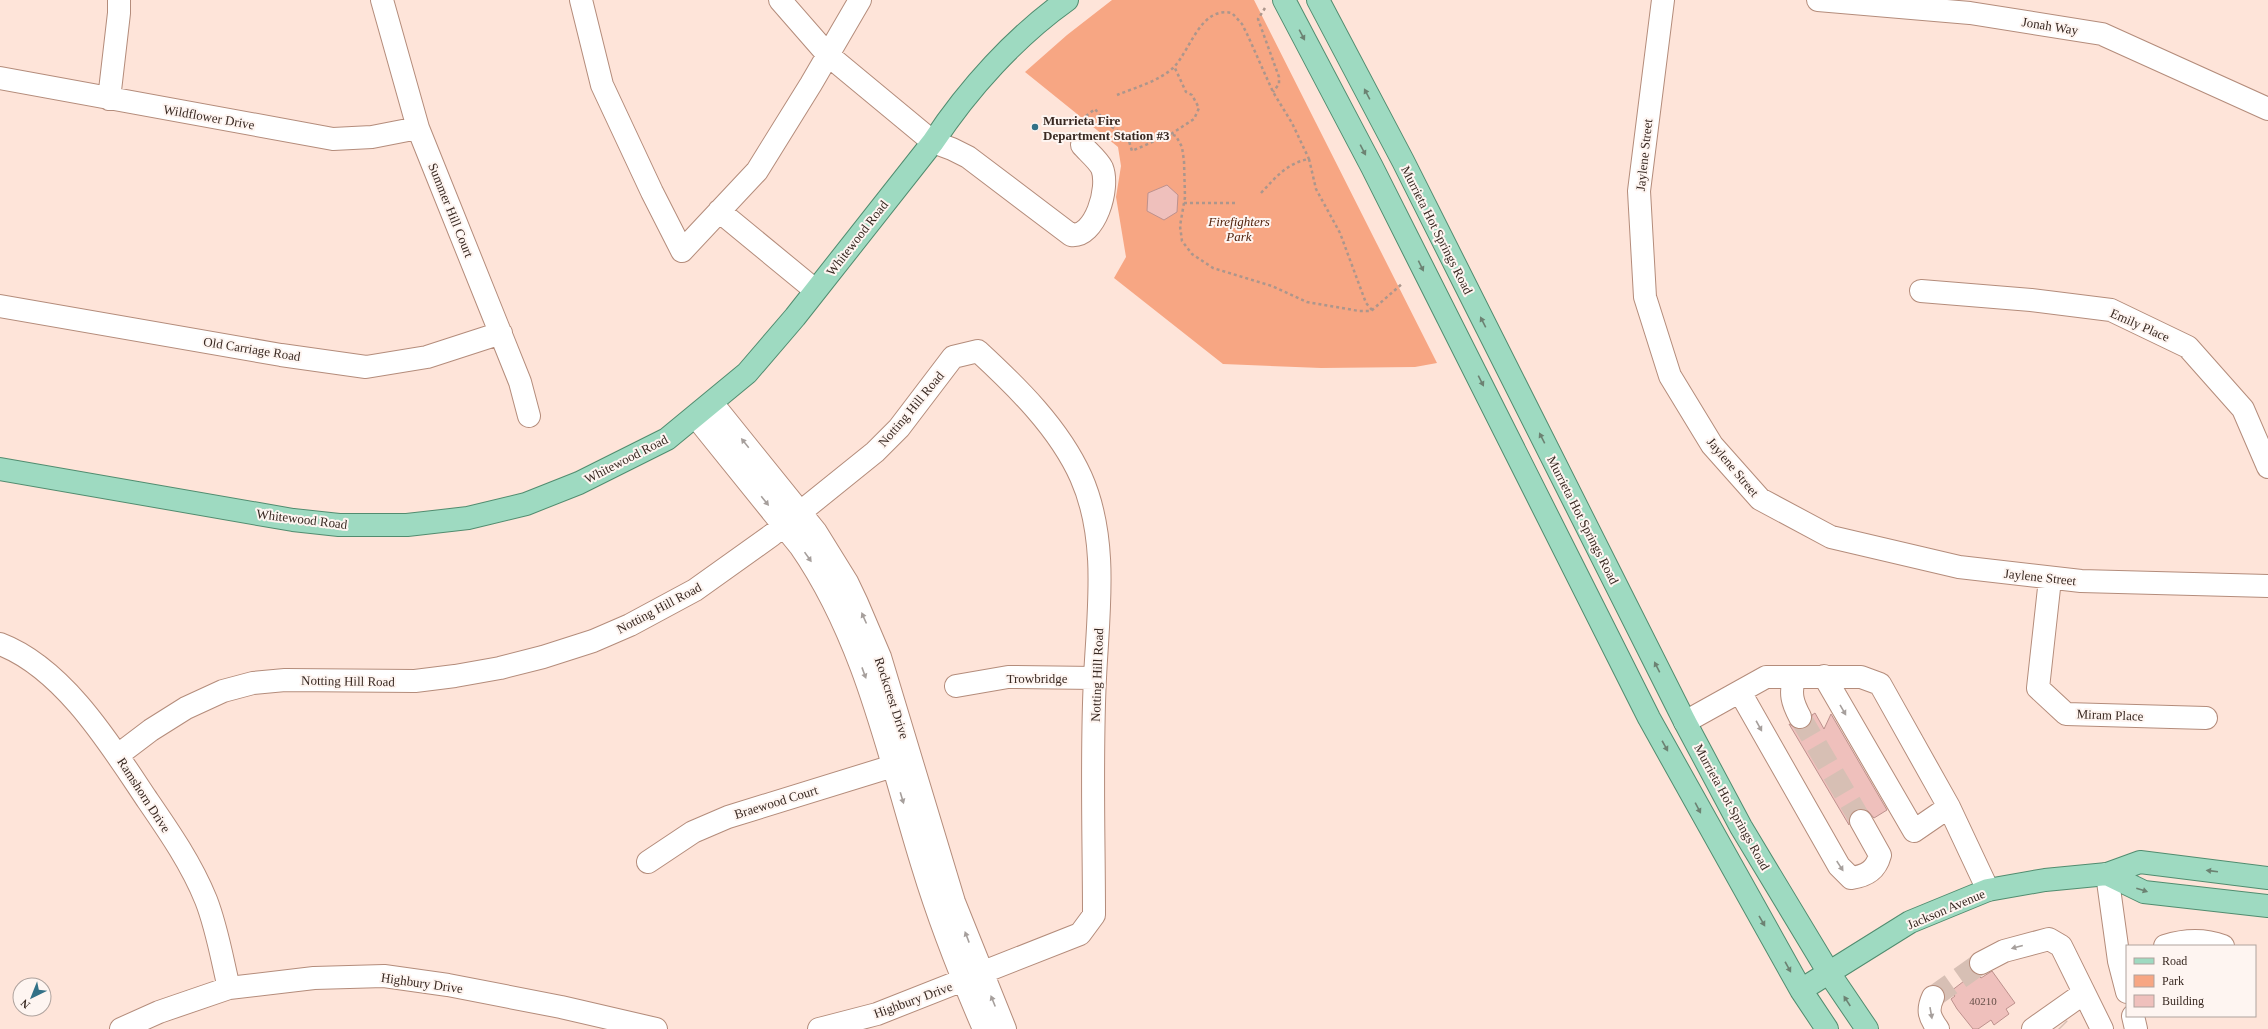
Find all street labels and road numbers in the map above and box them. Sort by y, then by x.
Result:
street label: Jonah Way [2021,14,2080,38]
street label: Wildflower Drive [162,102,256,132]
street label: Jaylene Street [1633,118,1655,192]
street label: Summer Hill Court [425,161,477,260]
street label: Murrieta Hot Springs Road [1398,163,1476,297]
street label: Whitewood Road [823,197,891,279]
street label: Emily Place [2108,305,2172,345]
street label: Old Carriage Road [202,334,302,364]
street label: Notting Hill Road [875,368,947,450]
street label: Whitewood Road [582,431,671,486]
street label: Jaylene Street [1704,434,1762,500]
street label: Murrieta Hot Springs Road [1544,453,1622,587]
street label: Whitewood Road [256,506,349,532]
street label: Jaylene Street [2003,566,2077,588]
street label: Notting Hill Road [614,579,704,637]
street label: Notting Hill Road [1088,627,1106,722]
street label: Rockcrest Drive [872,655,912,741]
street label: Trowbridge [1007,671,1068,686]
street label: Notting Hill Road [301,673,396,689]
street label: Miram Place [2076,706,2144,724]
street label: Murrieta Hot Springs Road [1691,741,1773,873]
street label: Ramshorn Drive [114,755,174,835]
street label: Braewood Court [733,782,820,822]
street label: Jackson Avenue [1905,886,1987,932]
street label: Highbury Drive [380,970,464,996]
street label: Highbury Drive [872,979,955,1021]

